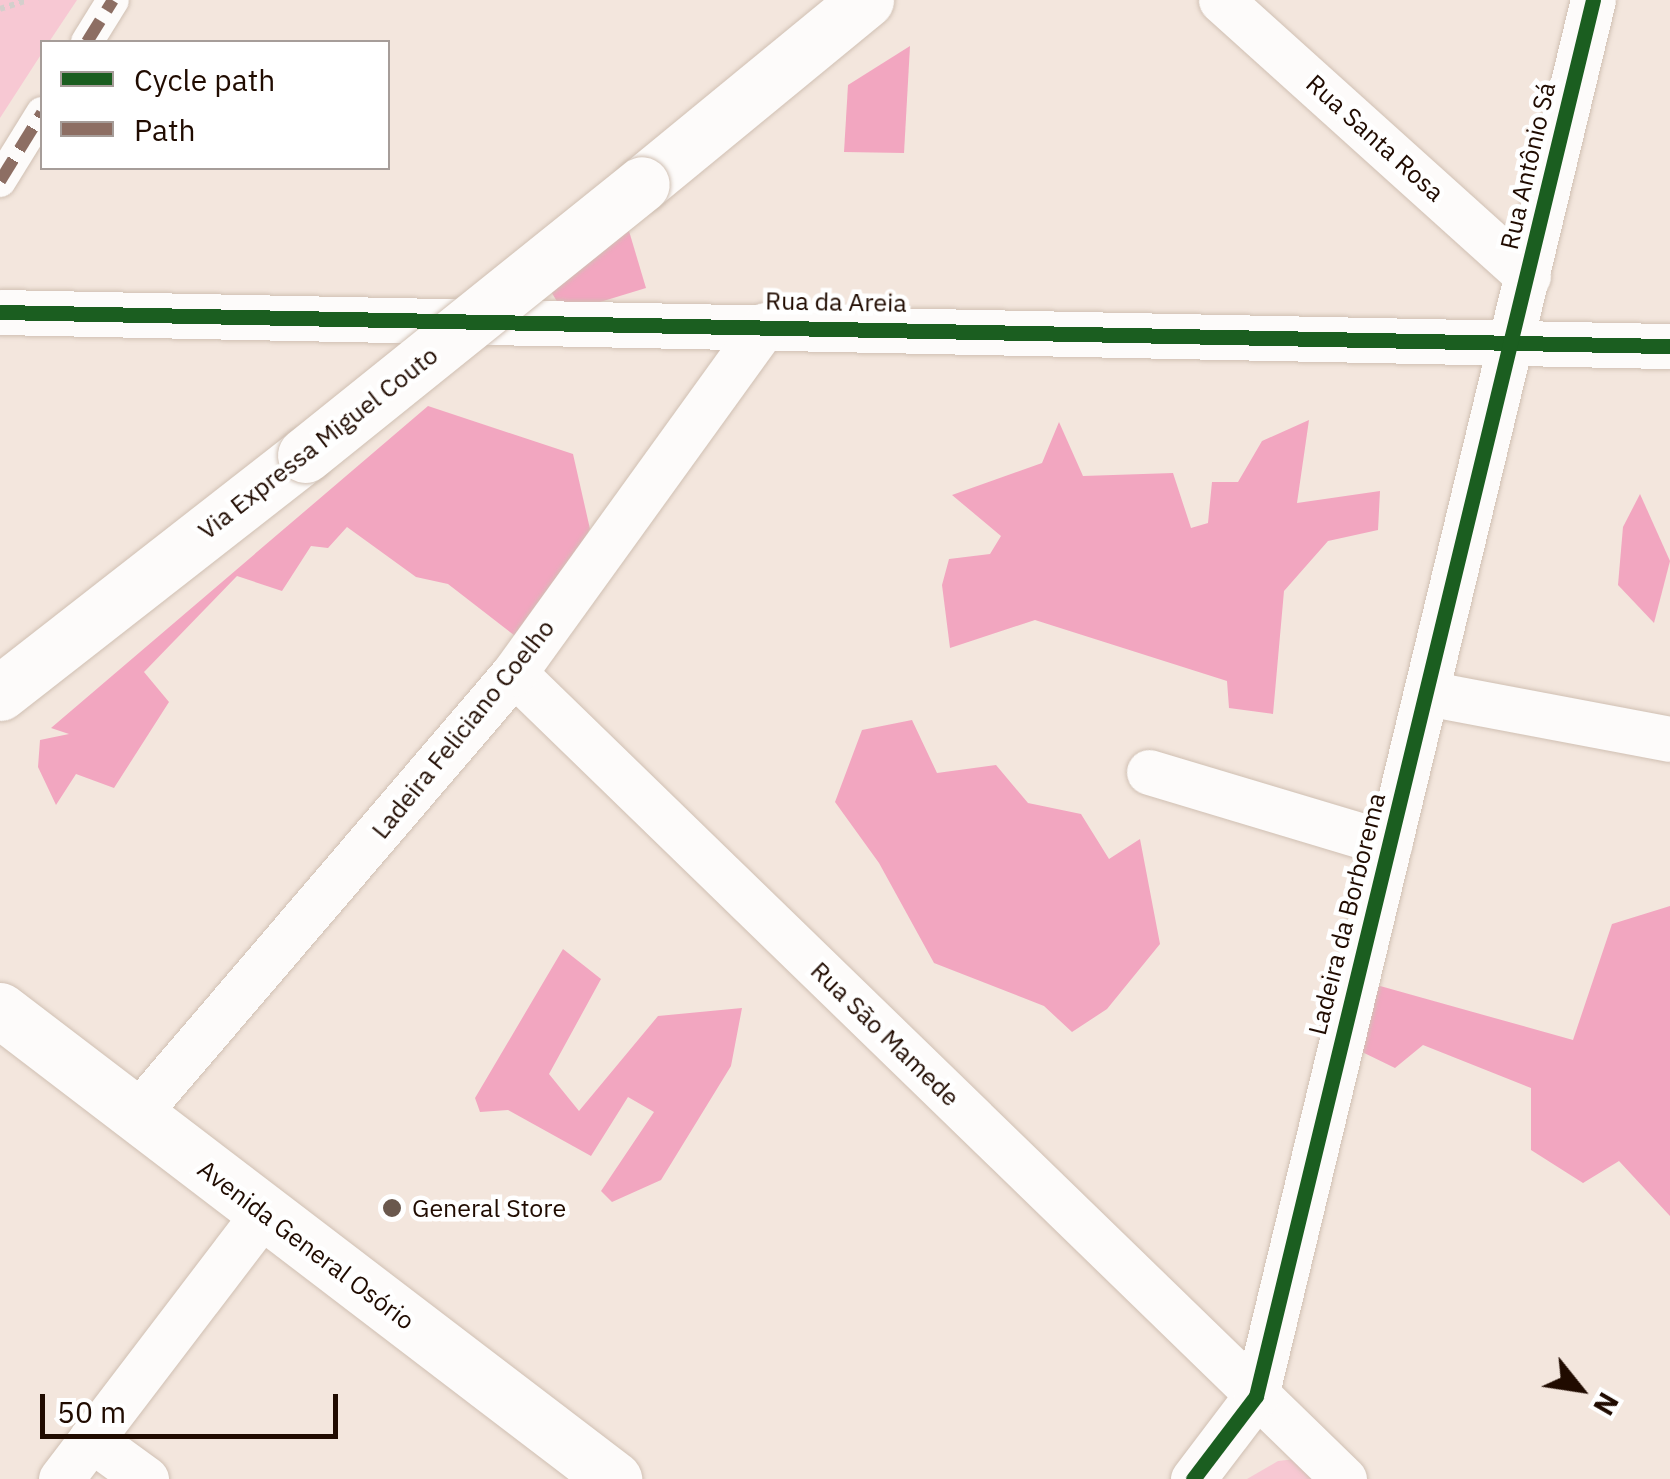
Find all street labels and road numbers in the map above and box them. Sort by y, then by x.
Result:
street label: Rua Santa Rosa [1300,68,1450,208]
street label: Rua Antônio Sá [1494,80,1562,252]
street label: Rua da Areia [765,286,907,318]
street label: Via Expressa Miguel Couto [192,340,444,546]
street label: Ladeira Feliciano Coelho [365,613,561,845]
street label: Ladeira da Borborema [1302,790,1392,1038]
street label: Rua São Mamede [805,956,965,1112]
street label: Avenida General Osório [192,1154,420,1336]

